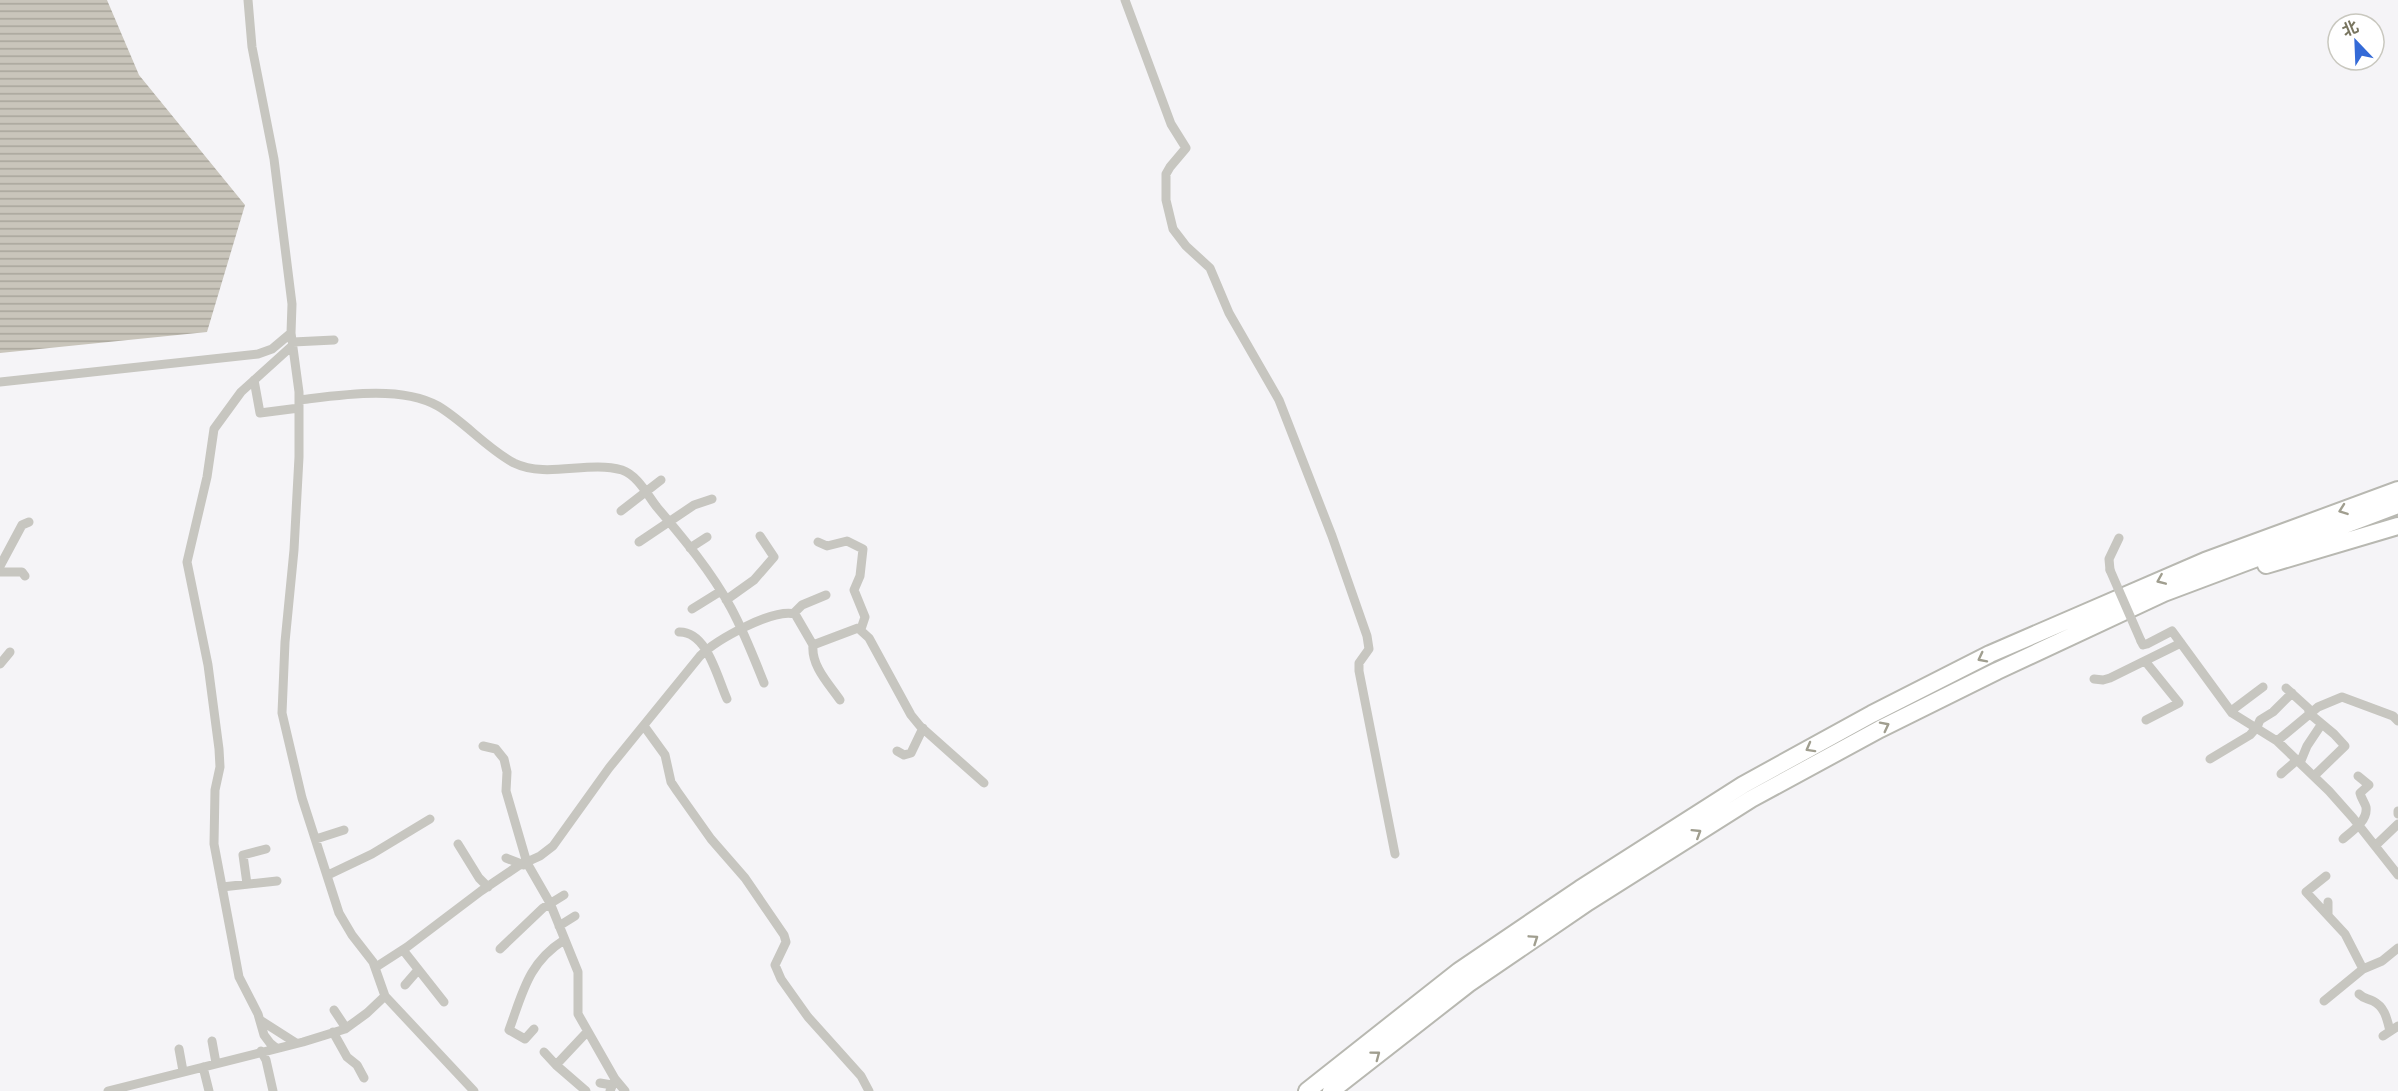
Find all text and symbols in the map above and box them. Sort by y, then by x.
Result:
north arrow [2326,12,2386,72]
text: 北 [2339,16,2362,41]
one-way arrow [2338,502,2349,515]
one-way arrow [2157,573,2168,585]
one-way arrow [1978,651,1989,662]
one-way arrow [1878,722,1889,734]
one-way arrow [1806,741,1816,752]
one-way arrow [1690,829,1701,840]
one-way arrow [1527,936,1538,947]
one-way arrow [1370,1051,1381,1062]

